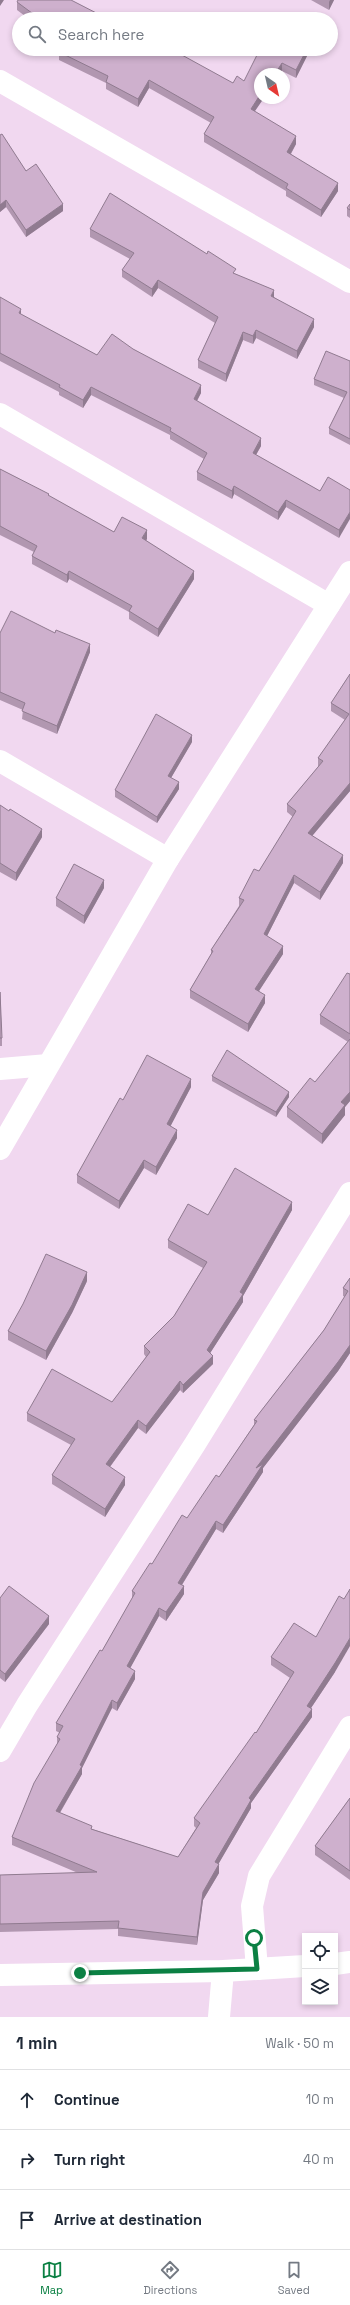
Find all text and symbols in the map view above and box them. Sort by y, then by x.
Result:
search box [12,12,338,56]
icon: search [26,23,48,45]
text: Search here [58,25,144,44]
north arrow [254,68,290,104]
route start [245,1929,263,1947]
map controls [302,1933,338,2005]
button: locate [302,1933,338,1969]
route end [71,1964,89,1982]
button: layers [302,1969,338,2005]
text: 1 min [16,2032,58,2054]
text: Walk · 50 m [265,2035,334,2052]
icon: ahead [16,2089,38,2111]
text: Continue [54,2090,120,2109]
text: 10 m [306,2091,334,2108]
icon: right [16,2149,38,2171]
text: Turn right [54,2150,125,2169]
text: 40 m [303,2151,334,2168]
icon: arrive [16,2209,38,2231]
text: Arrive at destination [54,2210,202,2229]
tab: Map [40,2259,63,2297]
tab: Directions [143,2259,197,2297]
tab: Saved [278,2259,310,2297]

